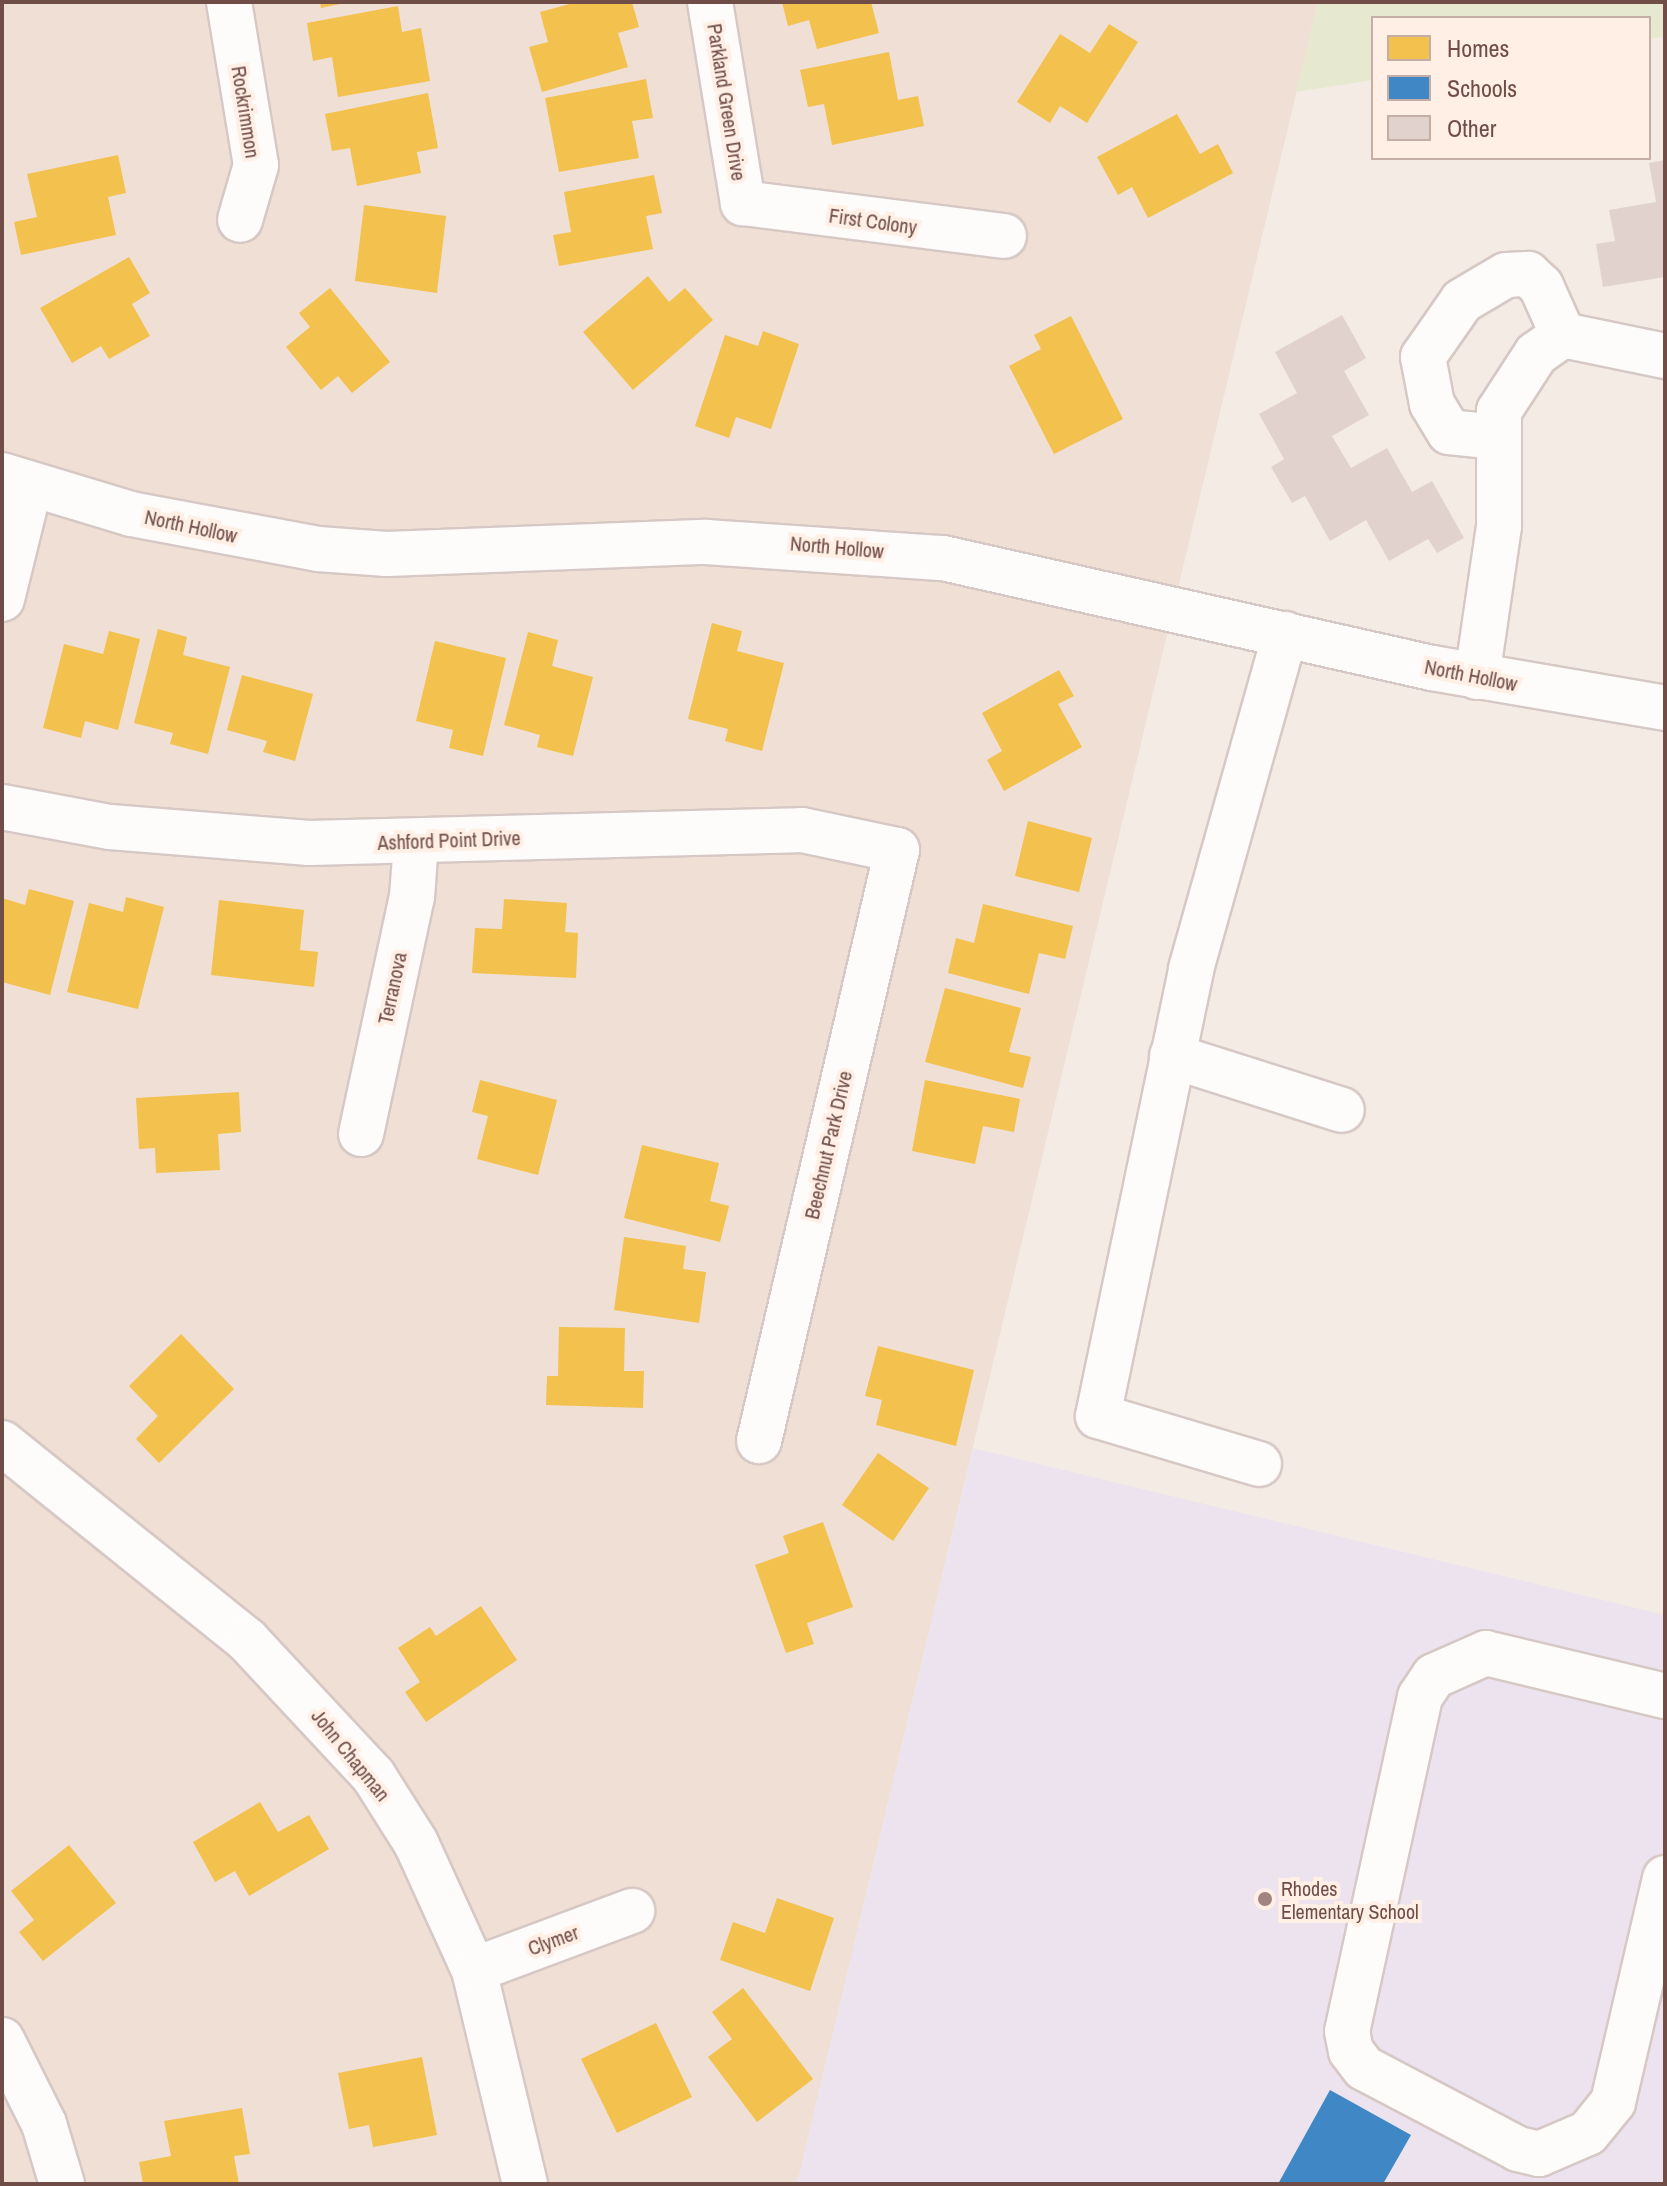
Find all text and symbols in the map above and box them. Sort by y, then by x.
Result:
legend [1371,16,1651,160]
street label: Parkland Green Drive [703,22,751,182]
text: Homes [1447,32,1509,64]
street label: Rockrimmon [227,64,265,160]
text: Schools [1447,72,1517,104]
text: Other [1447,112,1496,144]
street label: First Colony [828,203,918,239]
street label: North Hollow [143,505,239,547]
street label: North Hollow [789,531,885,563]
street label: North Hollow [1423,654,1519,696]
street label: Ashford Point Drive [377,826,521,854]
street label: Terranova [373,950,411,1026]
street label: Beechnut Park Drive [799,1069,857,1221]
street label: John Chapman [307,1704,395,1806]
place label: Rhodes Elementary School [1281,1876,1419,1923]
marker: Rhodes Elementary School [1256,1890,1274,1908]
street label: Clymer [525,1920,581,1960]

